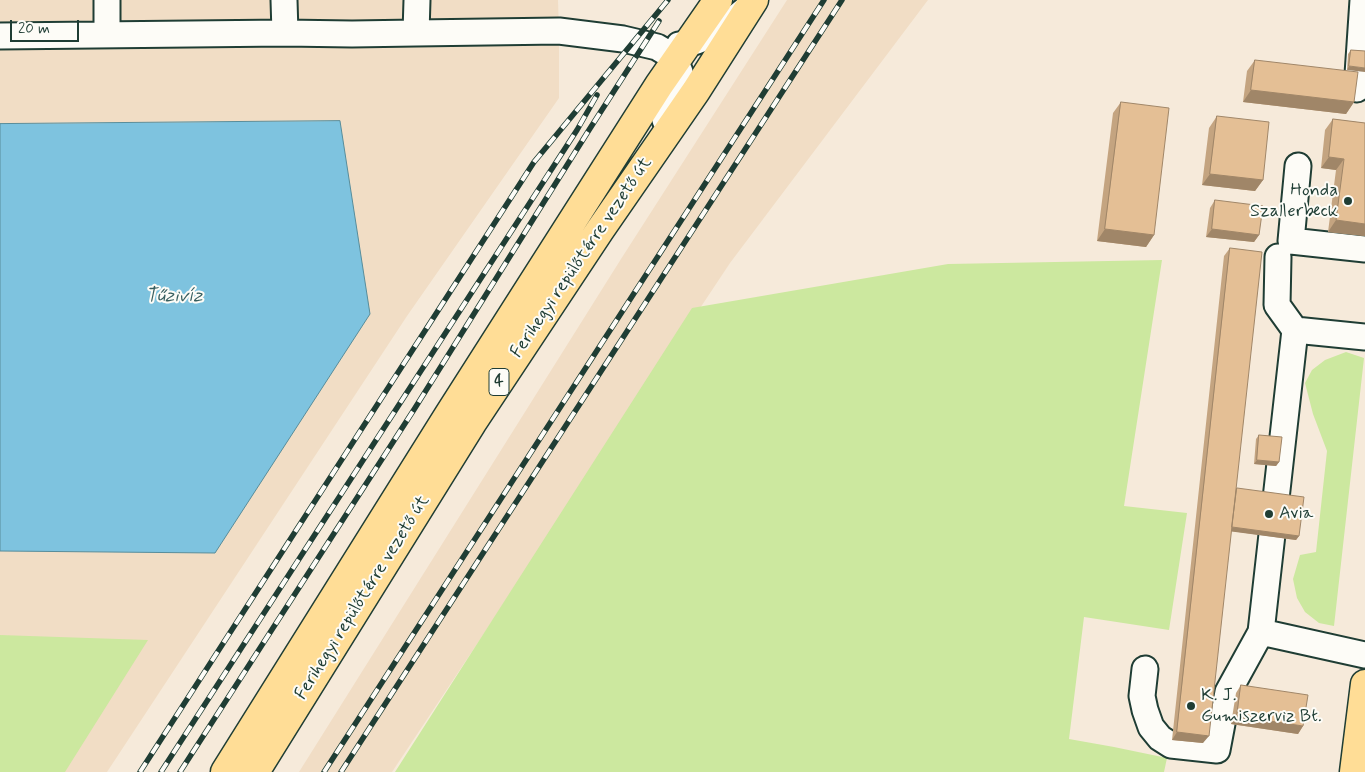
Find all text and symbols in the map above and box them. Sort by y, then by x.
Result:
scale bar [12,10,81,42]
text: 20 m [18,19,50,39]
street label: Ferihegyi repülőtérre vezető út [507,154,657,362]
place label: Honda Szallerbeck [1250,180,1338,222]
marker: Honda Szallerbeck [1342,195,1354,207]
water label: Tűzivíz [145,286,203,308]
road number: 4 [489,368,509,396]
street label: Ferihegyi repülőtérre vezető út [291,492,435,704]
place label: Avia [1279,503,1313,525]
marker: Avia [1263,508,1275,520]
place label: K. J. Gumiszerviz Bt. [1201,685,1322,728]
marker: K. J. Gumiszerviz Bt. [1185,700,1197,712]

